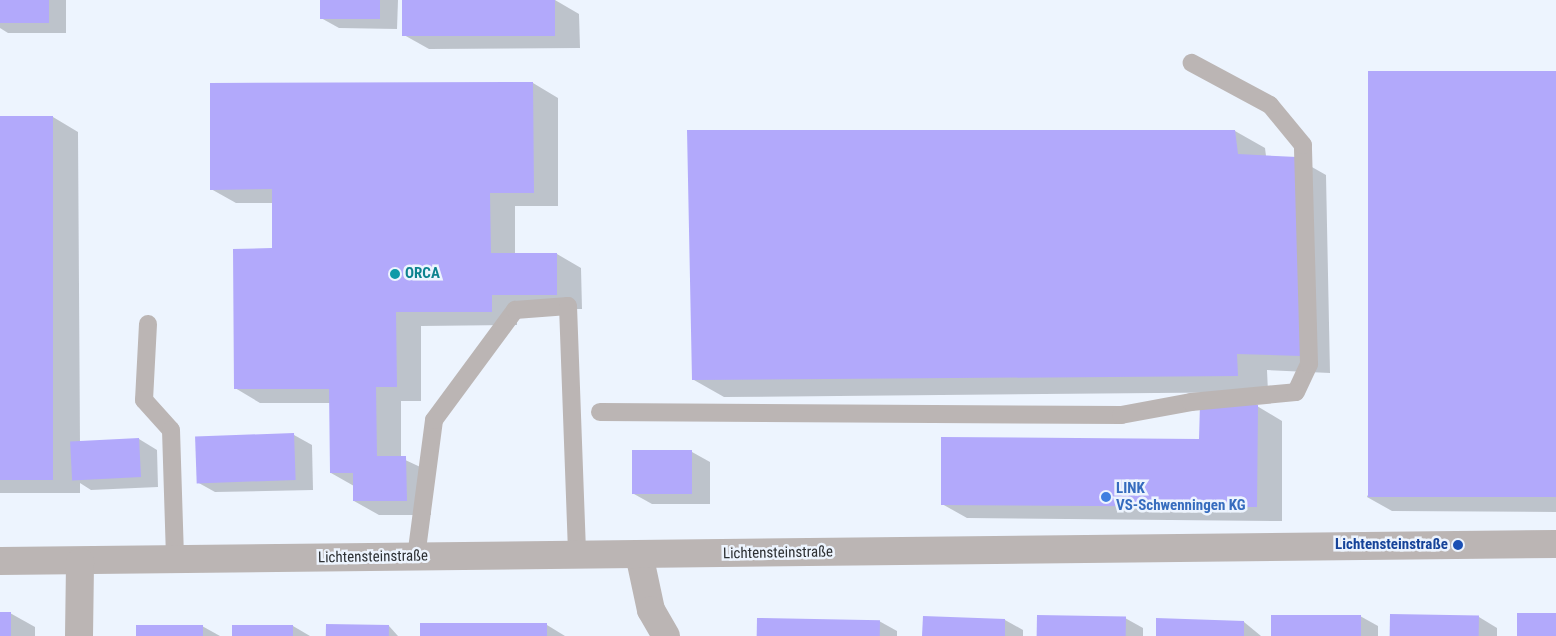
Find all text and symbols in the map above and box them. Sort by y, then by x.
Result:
place label: ORCA [405,265,440,283]
marker: ORCA [389,268,401,280]
place label: LINK VS-Schwenningen KG [1116,479,1246,514]
marker: LINK VS-Schwenningen KG [1100,491,1112,503]
place label: Lichtensteinstraße [1335,536,1448,554]
marker: Lichtensteinstraße [1452,539,1464,551]
street label: Lichtensteinstraße [723,543,833,563]
street label: Lichtensteinstraße [318,547,428,567]

